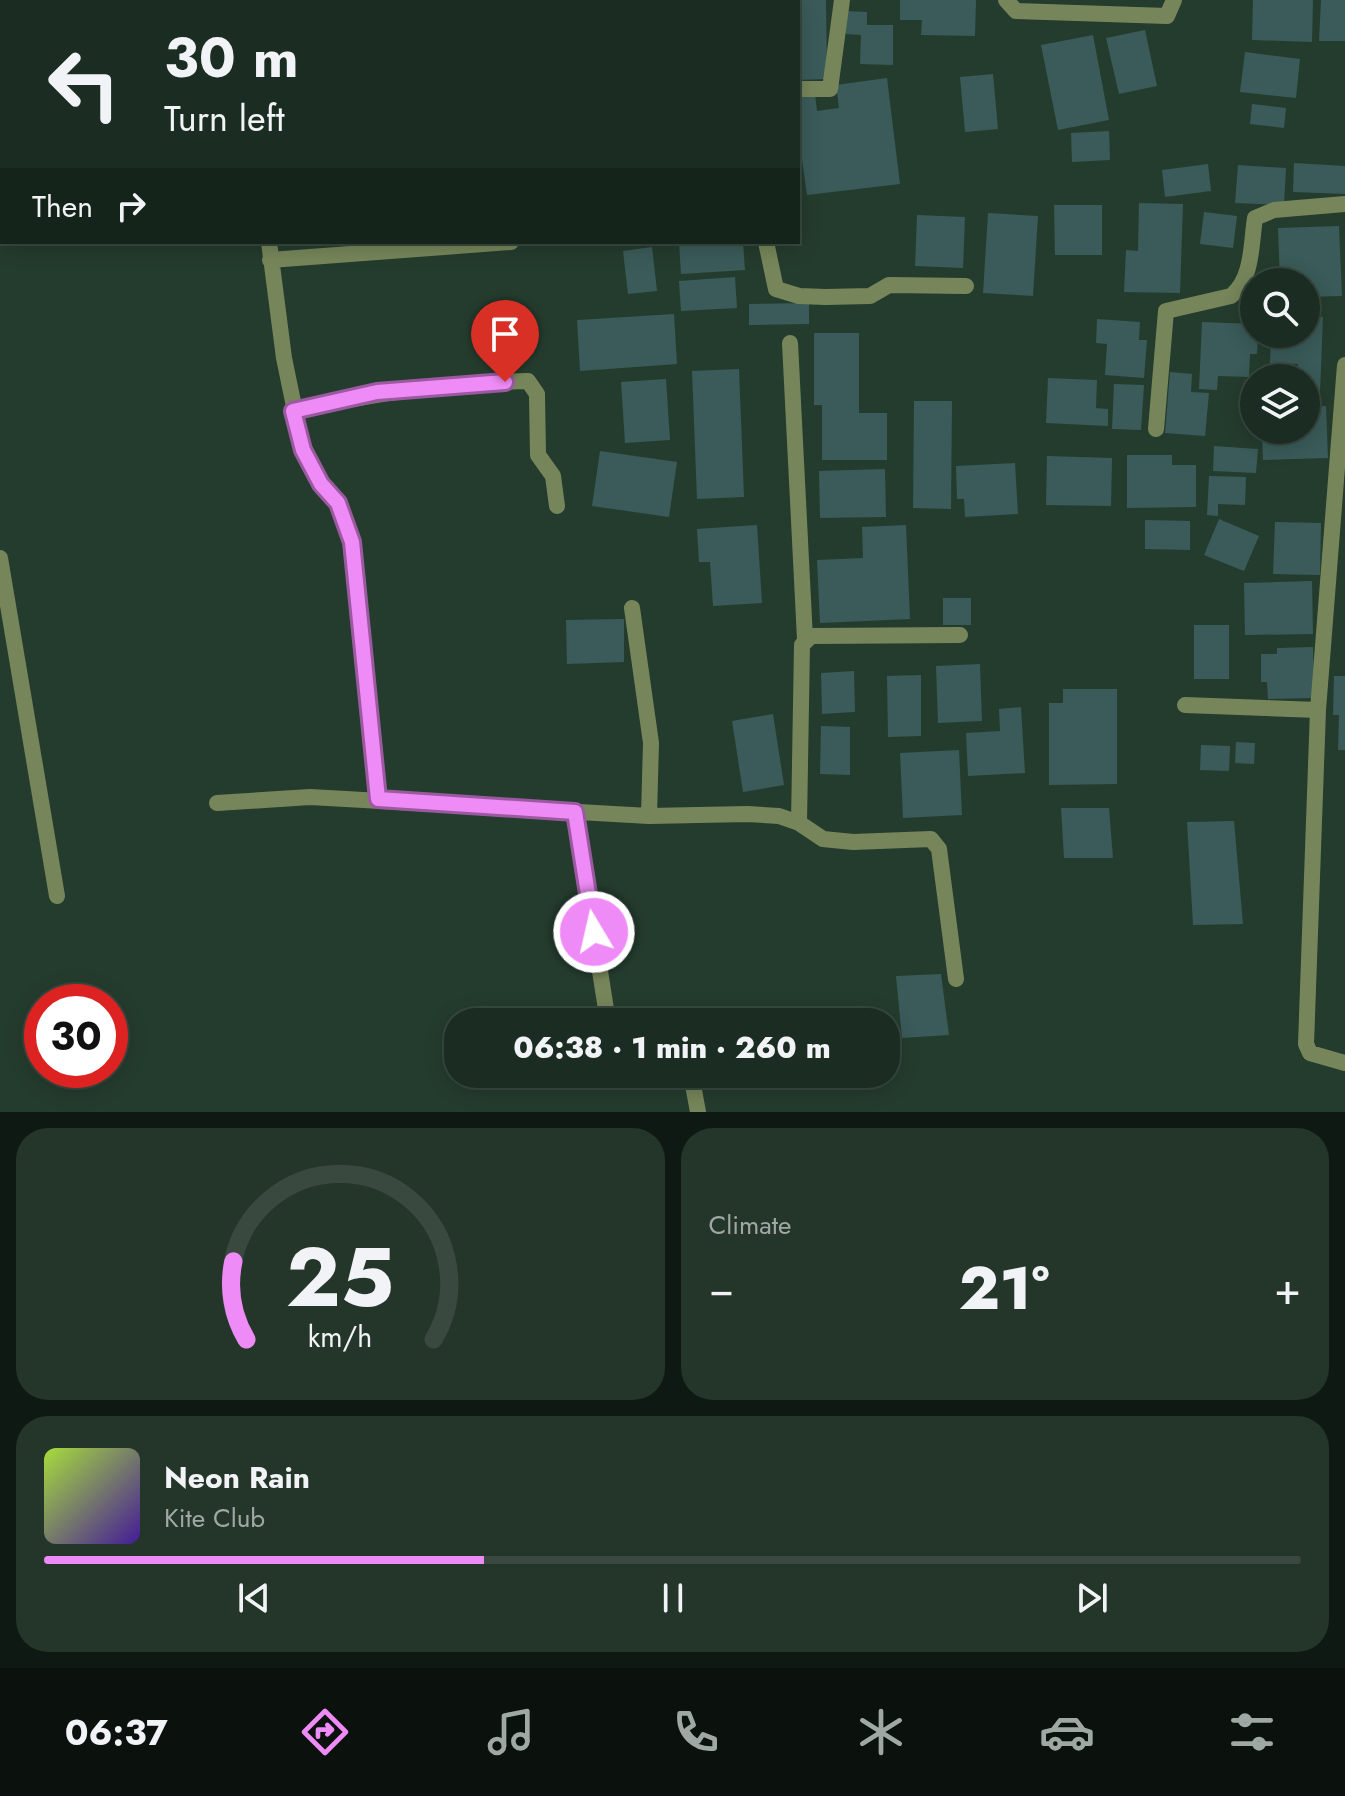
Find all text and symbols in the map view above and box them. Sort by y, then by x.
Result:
text: 30 m [164,17,299,98]
icon: left [32,32,136,136]
text: Turn left [164,92,285,144]
icon: right [109,184,153,228]
text: Then [32,185,93,228]
map controls [1240,268,1320,444]
button: search [1240,268,1320,348]
pin [471,300,539,382]
icon: arrive [483,312,527,356]
button: layers [1240,364,1320,444]
position arrow [552,890,636,974]
speed limit sign: 30 [24,984,128,1088]
text: 06:38 · 1 min · 260 m [513,1026,831,1069]
text: Climate [709,1206,791,1244]
text: 25 [286,1217,394,1337]
text: 21° [959,1245,1050,1332]
text: − [709,1257,734,1321]
text: + [1274,1257,1301,1321]
text: km/h [308,1316,373,1358]
text: Neon Rain [164,1456,310,1499]
text: Kite Club [164,1499,265,1537]
icon: previous [232,1576,276,1620]
icon: pause [651,1576,695,1620]
icon: next [1070,1576,1114,1620]
icon: directions [297,1704,353,1760]
icon: music [483,1704,539,1760]
icon: phone [668,1704,724,1760]
icon: climate [853,1704,909,1760]
icon: car [1039,1704,1095,1760]
icon: filters [1224,1704,1280,1760]
text: 06:37 [65,1706,168,1758]

